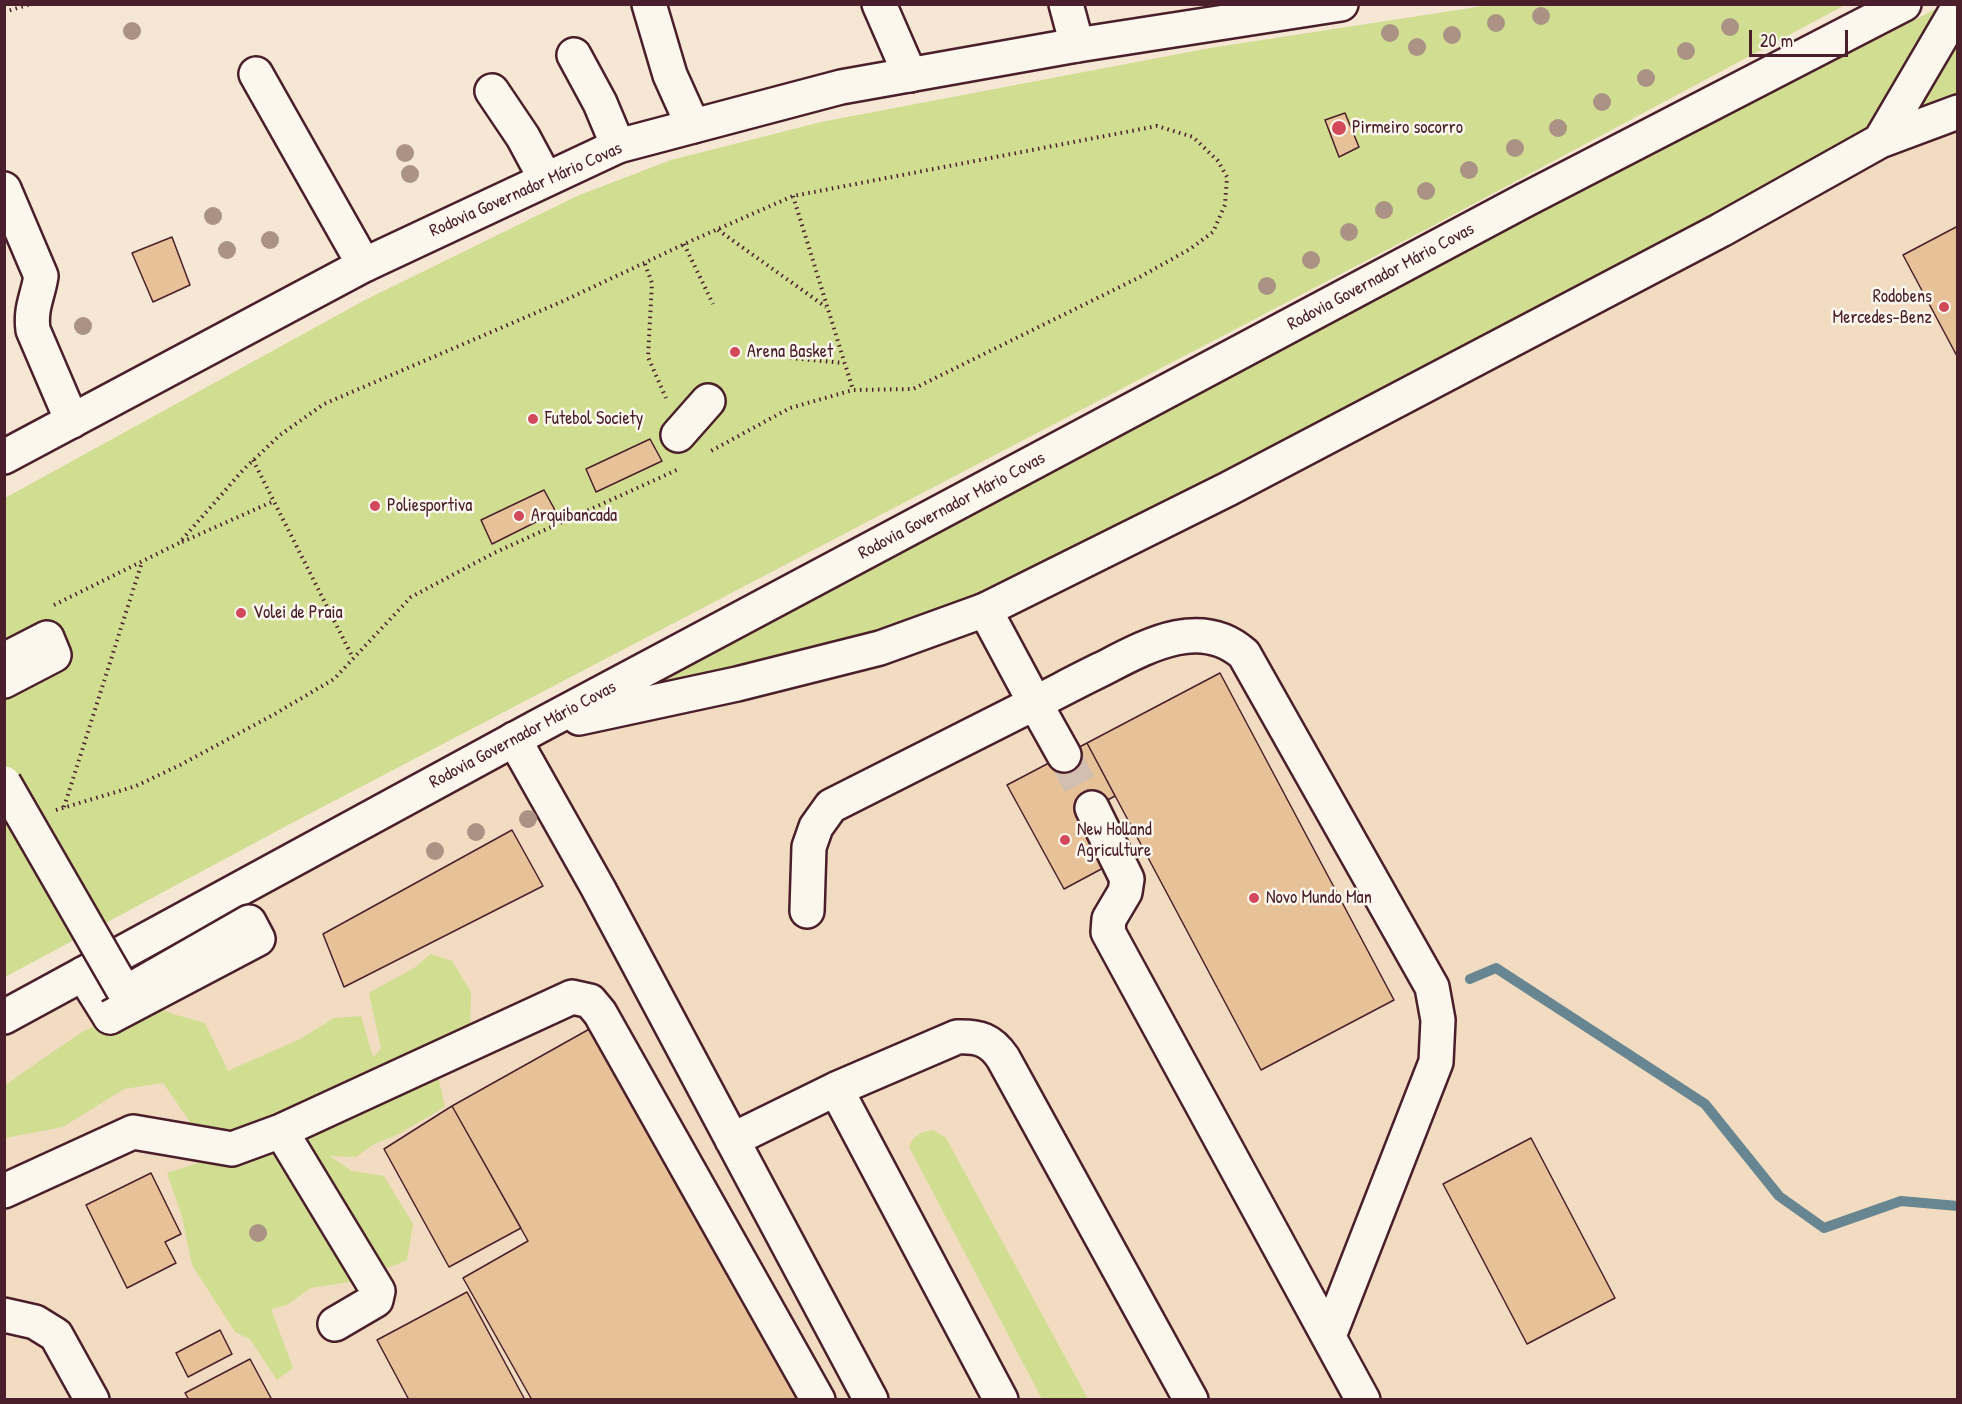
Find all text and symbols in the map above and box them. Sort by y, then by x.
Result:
scale bar [1752,18,1851,56]
text: 20 m [1760,28,1793,53]
place label: Pirmeiro socorro [1352,117,1463,139]
marker: Pirmeiro socorro [1330,119,1348,137]
street label: Rodovia Governador Mário Covas [426,138,626,242]
street label: Rodovia Governador Mário Covas [1284,219,1478,335]
place label: Rodobens Mercedes-Benz [1833,286,1932,328]
marker: Rodobens Mercedes-Benz [1937,300,1951,314]
place label: Arena Basket [747,341,833,363]
marker: Arena Basket [728,345,742,359]
place label: Futebol Society [545,408,643,430]
marker: Futebol Society [526,412,540,426]
street label: Rodovia Governador Mário Covas [855,448,1049,564]
place label: Poliesportiva [387,495,472,517]
marker: Poliesportiva [368,499,382,513]
place label: Arquibancada [531,505,617,527]
marker: Arquibancada [512,509,526,523]
place label: Volei de Praia [253,602,343,624]
marker: Volei de Praia [234,606,248,620]
street label: Rodovia Governador Mário Covas [426,677,620,793]
place label: New Holland Agriculture [1077,819,1152,862]
marker: New Holland Agriculture [1058,833,1072,847]
place label: Novo Mundo Man [1266,887,1372,909]
marker: Novo Mundo Man [1247,891,1261,905]

